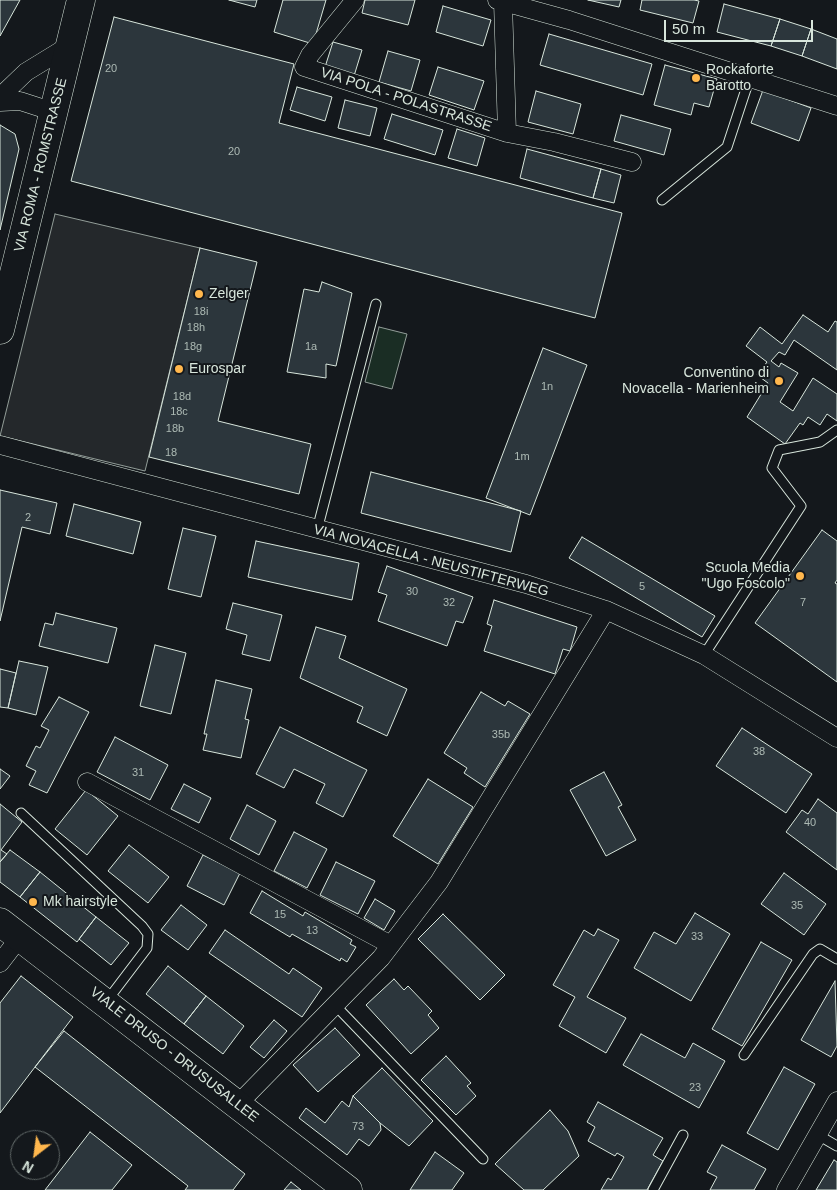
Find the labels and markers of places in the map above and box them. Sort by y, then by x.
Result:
place label: Rockaforte Barotto [706,62,774,94]
marker: Rockaforte Barotto [690,72,702,84]
place label: Zelger [209,286,249,302]
marker: Zelger [193,288,205,300]
place label: Eurospar [189,361,246,377]
marker: Eurospar [173,363,185,375]
place label: Conventino di Novacella - Marienheim [622,365,769,398]
marker: Conventino di Novacella - Marienheim [773,375,785,387]
place label: Scuola Media "Ugo Foscolo" [701,560,790,592]
marker: Scuola Media "Ugo Foscolo" [794,570,806,582]
place label: Mk hairstyle [43,894,118,910]
marker: Mk hairstyle [27,896,39,908]

